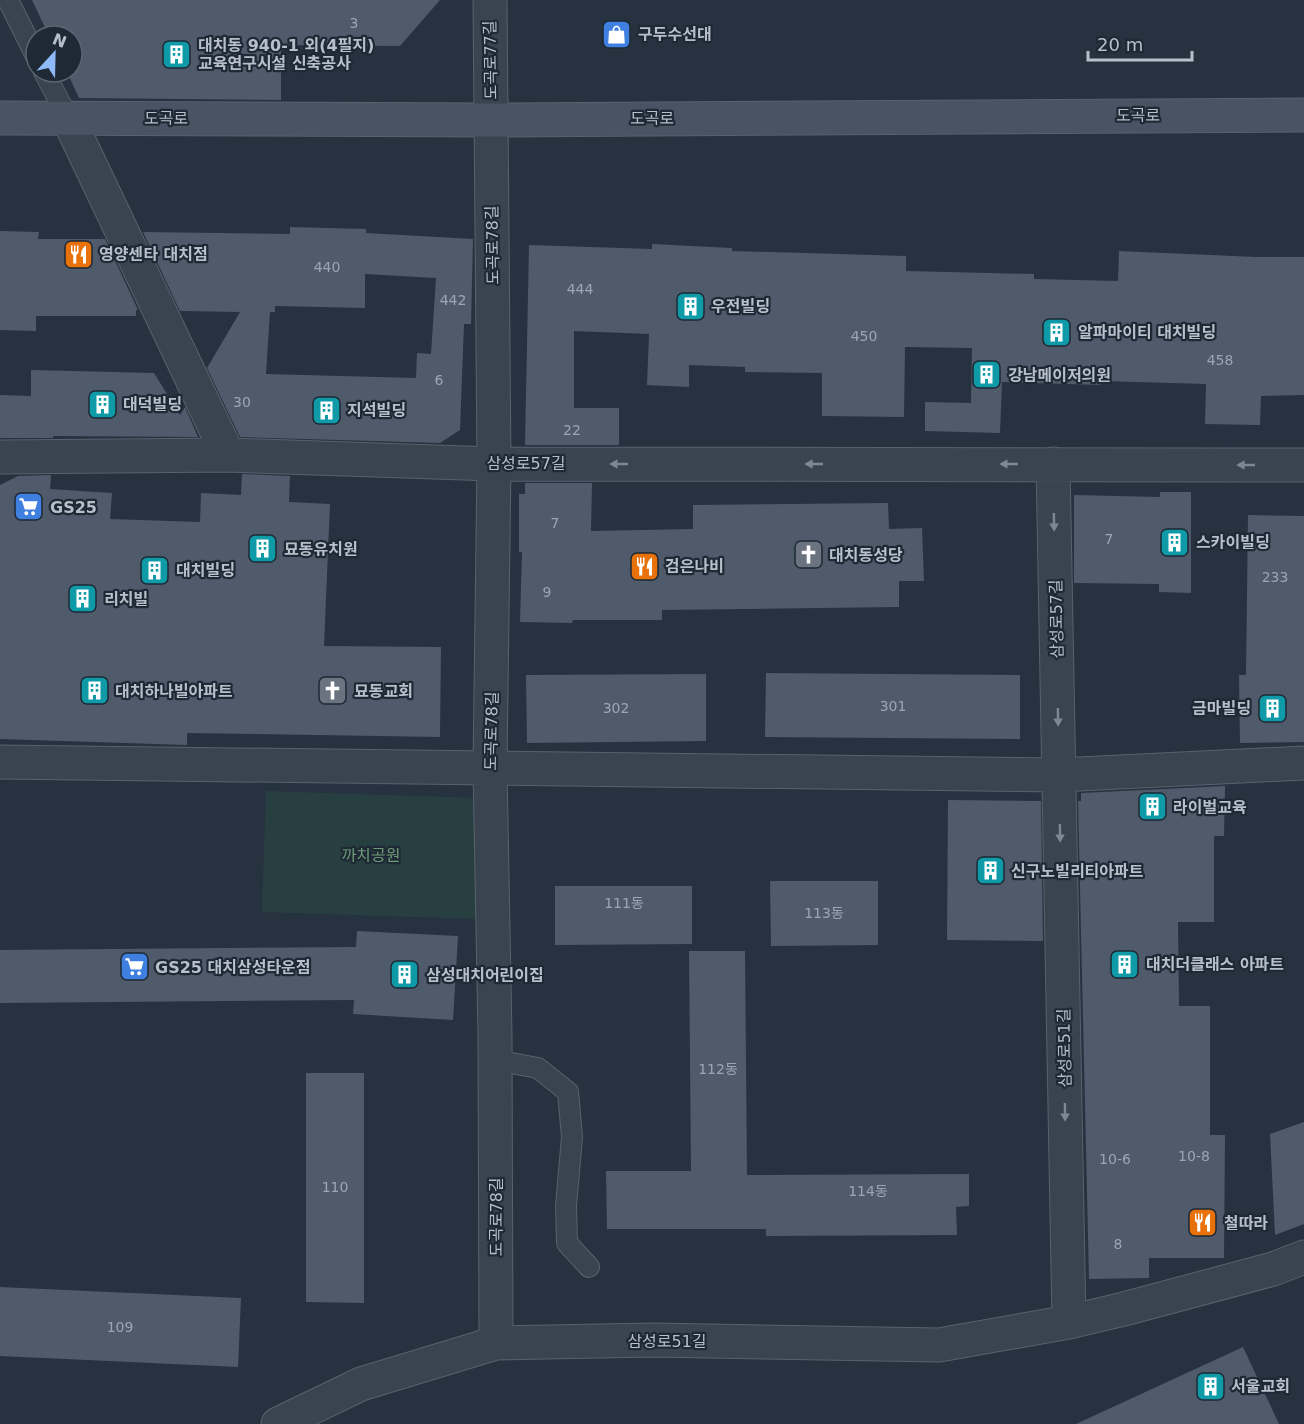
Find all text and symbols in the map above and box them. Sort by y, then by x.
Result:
house number: 3 [350,15,358,31]
shop icon: 구두수선대 [601,18,633,50]
street label: 도곡로77길 [480,20,501,100]
north arrow [24,24,84,84]
scale bar [1088,24,1192,62]
place label: 구두수선대 [638,25,712,44]
text: N [50,29,69,52]
text: 20 m [1097,34,1143,55]
place label: 대치동 940-1 외(4필지) 교육연구시설 신축공사 [198,36,374,73]
building icon: 대치동 940-1 외(4필지) 교육연구시설 신축공사 [161,38,193,70]
street label: 도곡로 [1116,106,1160,125]
street label: 도곡로 [144,109,188,128]
street label: 도곡로 [630,109,674,128]
street label: 도곡로78길 [482,205,503,285]
restaurant icon: 영양센타 대치점 [62,238,94,270]
place label: 영양센타 대치점 [99,245,208,264]
house number: 440 [314,259,340,275]
house number: 444 [567,281,593,297]
building icon: 우전빌딩 [674,290,706,322]
house number: 442 [440,292,466,308]
place label: 우전빌딩 [711,297,770,316]
building icon: 알파마이티 대치빌딩 [1041,316,1073,348]
place label: 알파마이티 대치빌딩 [1078,323,1216,342]
house number: 450 [851,328,877,344]
house number: 458 [1207,352,1233,368]
building icon: 강남메이저의원 [971,359,1003,391]
place label: 강남메이저의원 [1008,366,1111,385]
house number: 6 [435,372,444,388]
building icon: 대덕빌딩 [86,388,118,420]
house number: 30 [233,394,251,410]
building icon: 지석빌딩 [310,394,342,426]
place label: 대덕빌딩 [123,395,182,414]
place label: 지석빌딩 [347,401,406,420]
house number: 22 [563,422,581,438]
street label: 삼성로57길 [486,454,566,473]
one-way arrow [609,459,628,469]
one-way arrow [804,459,823,469]
one-way arrow [999,459,1018,469]
one-way arrow [1236,460,1255,470]
supermarket icon: GS25 [13,491,45,523]
place label: GS25 [50,498,97,517]
one-way arrow [1049,513,1059,532]
house number: 7 [551,515,559,531]
building icon: 스카이빌딩 [1159,526,1191,558]
house number: 7 [1105,531,1113,547]
building icon: 묘동유치원 [247,533,279,565]
place label: 스카이빌딩 [1196,533,1270,552]
church icon: 대치동성당 [792,539,824,571]
place label: 묘동유치원 [284,540,358,559]
place label: 대치동성당 [829,546,903,565]
restaurant icon: 검은나비 [628,550,660,582]
building icon: 대치빌딩 [139,554,171,586]
place label: 검은나비 [665,557,724,576]
place label: 대치빌딩 [176,561,235,580]
house number: 233 [1262,569,1288,585]
street label: 삼성로57길 [1046,579,1067,659]
building icon: 리치빌 [67,583,99,615]
house number: 9 [543,584,551,600]
place label: 리치빌 [104,590,148,609]
building icon: 대치하나빌아파트 [78,675,110,707]
church icon: 묘동교회 [317,675,349,707]
place label: 대치하나빌아파트 [115,682,233,701]
place label: 묘동교회 [354,682,413,701]
street label: 도곡로78길 [481,691,502,771]
building icon: 금마빌딩 [1256,692,1288,724]
house number: 301 [880,698,906,714]
place label: 금마빌딩 [1192,699,1251,718]
house number: 302 [603,700,629,716]
one-way arrow [1053,708,1063,727]
building icon: 라이벌교육 [1136,791,1168,823]
place label: 라이벌교육 [1173,798,1247,817]
one-way arrow [1055,824,1065,843]
park label: 까치공원 [342,846,400,865]
building icon: 신구노빌리티아파트 [974,855,1006,887]
place label: 신구노빌리티아파트 [1011,862,1144,881]
house number: 111동 [604,895,644,911]
house number: 113동 [804,905,844,921]
building icon: 대치더클래스 아파트 [1109,948,1141,980]
supermarket icon: GS25 대치삼성타운점 [118,951,150,983]
place label: 대치더클래스 아파트 [1146,955,1284,974]
place label: GS25 대치삼성타운점 [155,958,311,977]
building icon: 삼성대치어린이집 [389,959,421,991]
place label: 삼성대치어린이집 [426,966,544,985]
street label: 삼성로51길 [1054,1008,1075,1088]
house number: 112동 [698,1061,738,1077]
one-way arrow [1060,1103,1070,1122]
house number: 10-8 [1178,1148,1210,1164]
house number: 10-6 [1099,1151,1131,1167]
street label: 도곡로78길 [487,1177,506,1257]
house number: 110 [322,1179,348,1195]
house number: 114동 [848,1183,888,1199]
restaurant icon: 철따라 [1187,1207,1219,1239]
place label: 철따라 [1224,1214,1268,1233]
house number: 8 [1114,1236,1122,1252]
house number: 109 [107,1319,133,1335]
street label: 삼성로51길 [627,1332,707,1351]
building icon: 서울교회 [1194,1370,1226,1402]
place label: 서울교회 [1231,1377,1290,1396]

